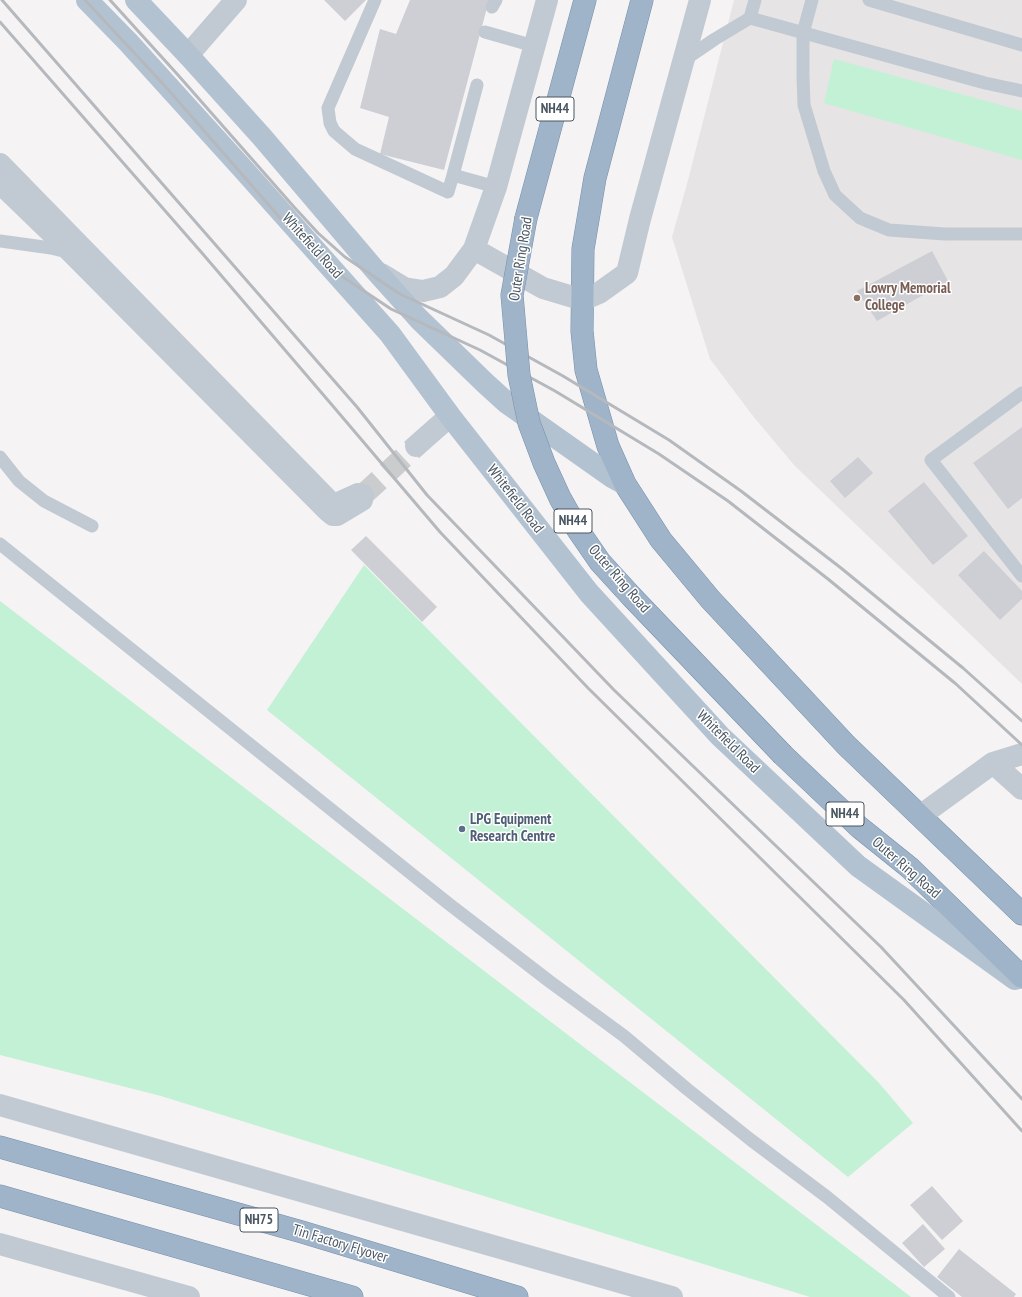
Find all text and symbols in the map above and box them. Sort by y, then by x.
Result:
road number: NH44 [536,97,574,121]
street label: Whitefield Road [278,210,346,282]
street label: Outer Ring Road [505,216,537,302]
place label: Lowry Memorial College [865,280,951,315]
marker: Lowry Memorial College [852,293,862,303]
street label: Whitefield Road [483,461,547,537]
road number: NH44 [554,509,592,533]
street label: Outer Ring Road [584,541,654,617]
street label: Whitefield Road [693,707,763,777]
road number: NH44 [826,802,864,826]
place label: LPG Equipment Research Centre [470,811,555,846]
marker: LPG Equipment Research Centre [457,824,467,834]
street label: Outer Ring Road [868,833,944,903]
road number: NH75 [240,1208,278,1232]
street label: Tin Factory Flyover [290,1221,390,1267]

